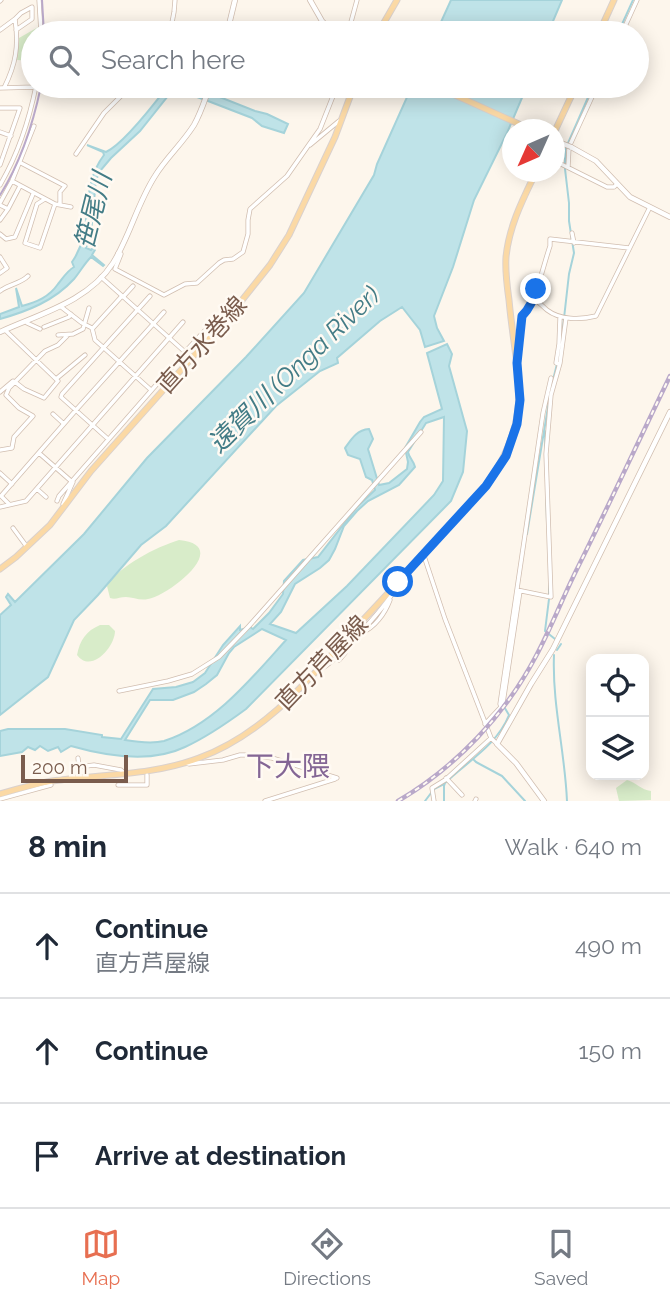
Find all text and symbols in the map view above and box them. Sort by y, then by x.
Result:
search box [21,21,649,98]
icon: search [45,41,83,79]
text: Search here [101,45,245,75]
north arrow [502,119,565,182]
water label: 笹尾川 [69,167,118,252]
route end [520,273,551,304]
water label: 遠賀川 (Onga River) [202,280,386,458]
street label: 直方水巻線 [151,290,253,399]
route start [382,566,413,597]
street label: 直方芦屋線 [270,609,374,716]
map controls [586,654,649,780]
button: locate [586,654,649,717]
button: layers [586,717,649,780]
district label: 下大隈 [246,750,330,783]
scale bar [21,752,128,784]
text: 200 m [32,756,87,778]
text: 8 min [28,829,107,864]
text: Walk · 640 m [505,833,642,860]
text: Continue [95,914,208,944]
icon: ahead [28,927,66,965]
text: 490 m [575,932,642,959]
text: 直方芦屋線 [95,949,210,976]
icon: ahead [28,1032,66,1070]
text: Continue [95,1036,208,1066]
text: 150 m [579,1037,642,1064]
icon: arrive [28,1137,66,1175]
text: Arrive at destination [95,1141,346,1171]
tab: Map [82,1225,120,1289]
tab: Directions [283,1225,371,1289]
tab: Saved [534,1225,588,1289]

